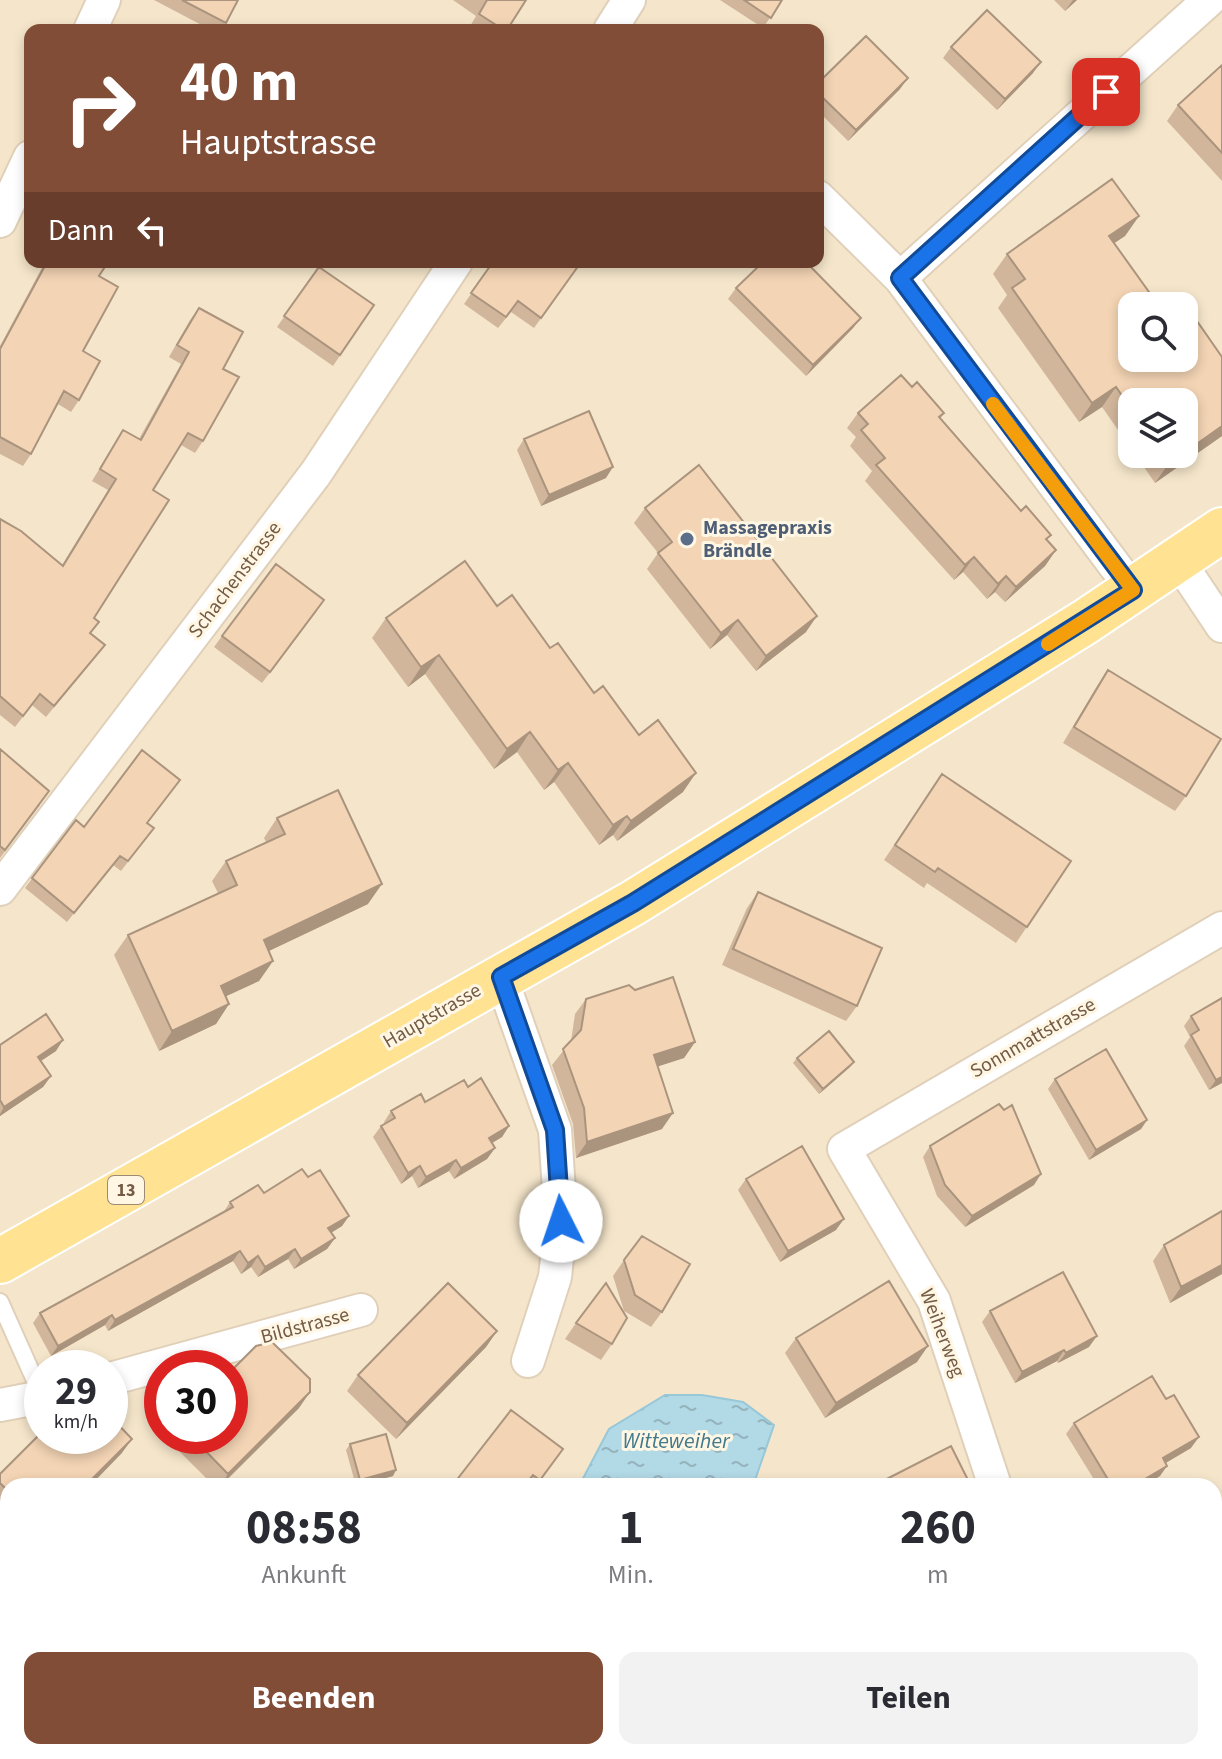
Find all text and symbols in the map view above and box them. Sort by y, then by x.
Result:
text: 40 m [180,43,298,122]
icon: right [48,56,152,160]
pin [1072,58,1140,126]
icon: arrive [1084,70,1128,114]
text: Hauptstrasse [180,117,377,168]
icon: left [130,208,174,252]
text: Dann [48,209,114,252]
map controls [1118,292,1198,468]
button: search [1118,292,1198,372]
button: layers [1118,388,1198,468]
place label: Massagepraxis Brändle [703,514,832,565]
street label: Schachenstrasse [182,516,288,644]
marker: Massagepraxis Brändle [678,530,696,548]
street label: Hauptstrasse [378,977,486,1055]
street label: Sonnmattstrasse [965,991,1101,1085]
road number: 13 [108,1176,144,1204]
position arrow [519,1179,603,1263]
street label: Weiherweg [912,1285,972,1381]
street label: Bildstrasse [257,1301,353,1351]
speed limit sign: 30 [144,1350,248,1454]
text: 29 [55,1363,97,1420]
text: km/h [54,1408,98,1436]
water label: Witteweiher [623,1425,731,1457]
text: 08:58 [246,1494,362,1562]
text: 1 [618,1494,644,1562]
text: 260 [900,1494,976,1562]
text: Ankunft [262,1556,346,1593]
text: Min. [608,1556,654,1593]
text: m [927,1556,949,1593]
button: Beenden [24,1652,603,1744]
button: Teilen [619,1652,1198,1744]

